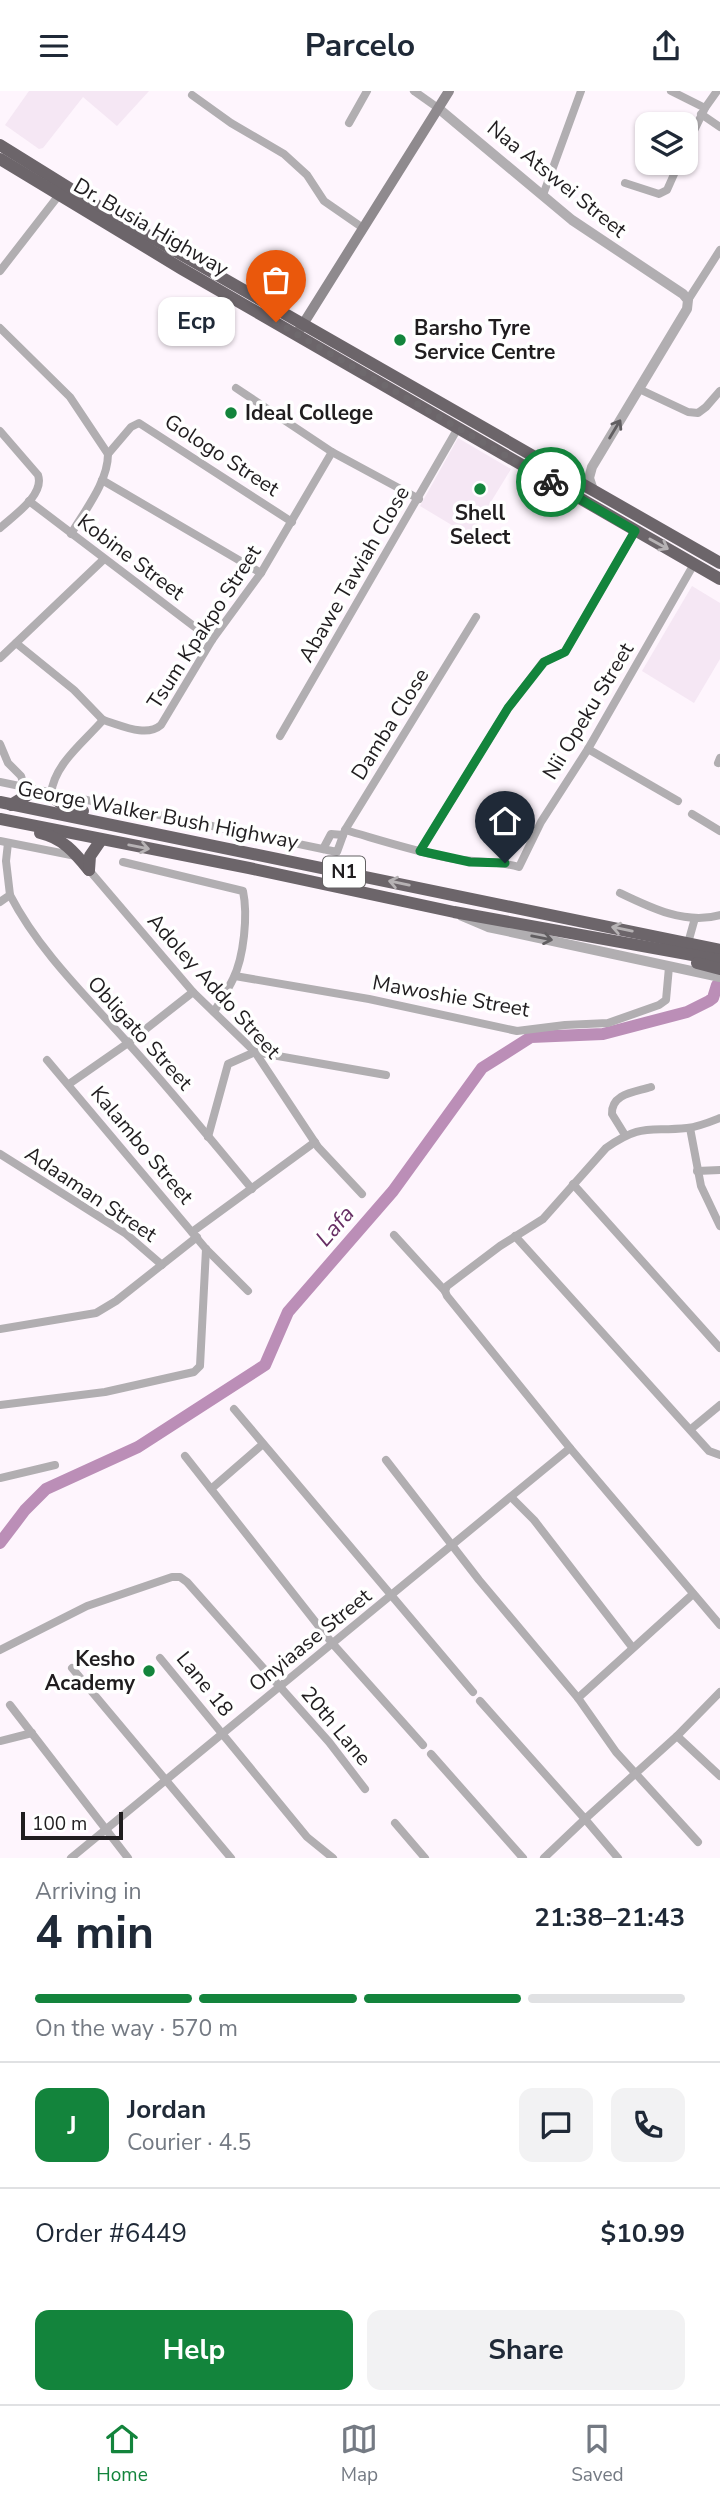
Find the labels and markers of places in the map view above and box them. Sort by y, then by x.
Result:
pin [246,250,306,322]
callout: Ecp [157,297,234,347]
place label: Barsho Tyre Service Centre [414,314,555,366]
marker: Barsho Tyre Service Centre [392,332,408,348]
place label: Ideal College [245,399,373,427]
marker: Ideal College [223,405,239,421]
marker: Shell Select [472,481,488,497]
place label: Shell Select [450,499,511,551]
pin [475,791,535,863]
place label: Kesho Academy [45,1645,136,1697]
marker: Kesho Academy [141,1663,157,1679]

